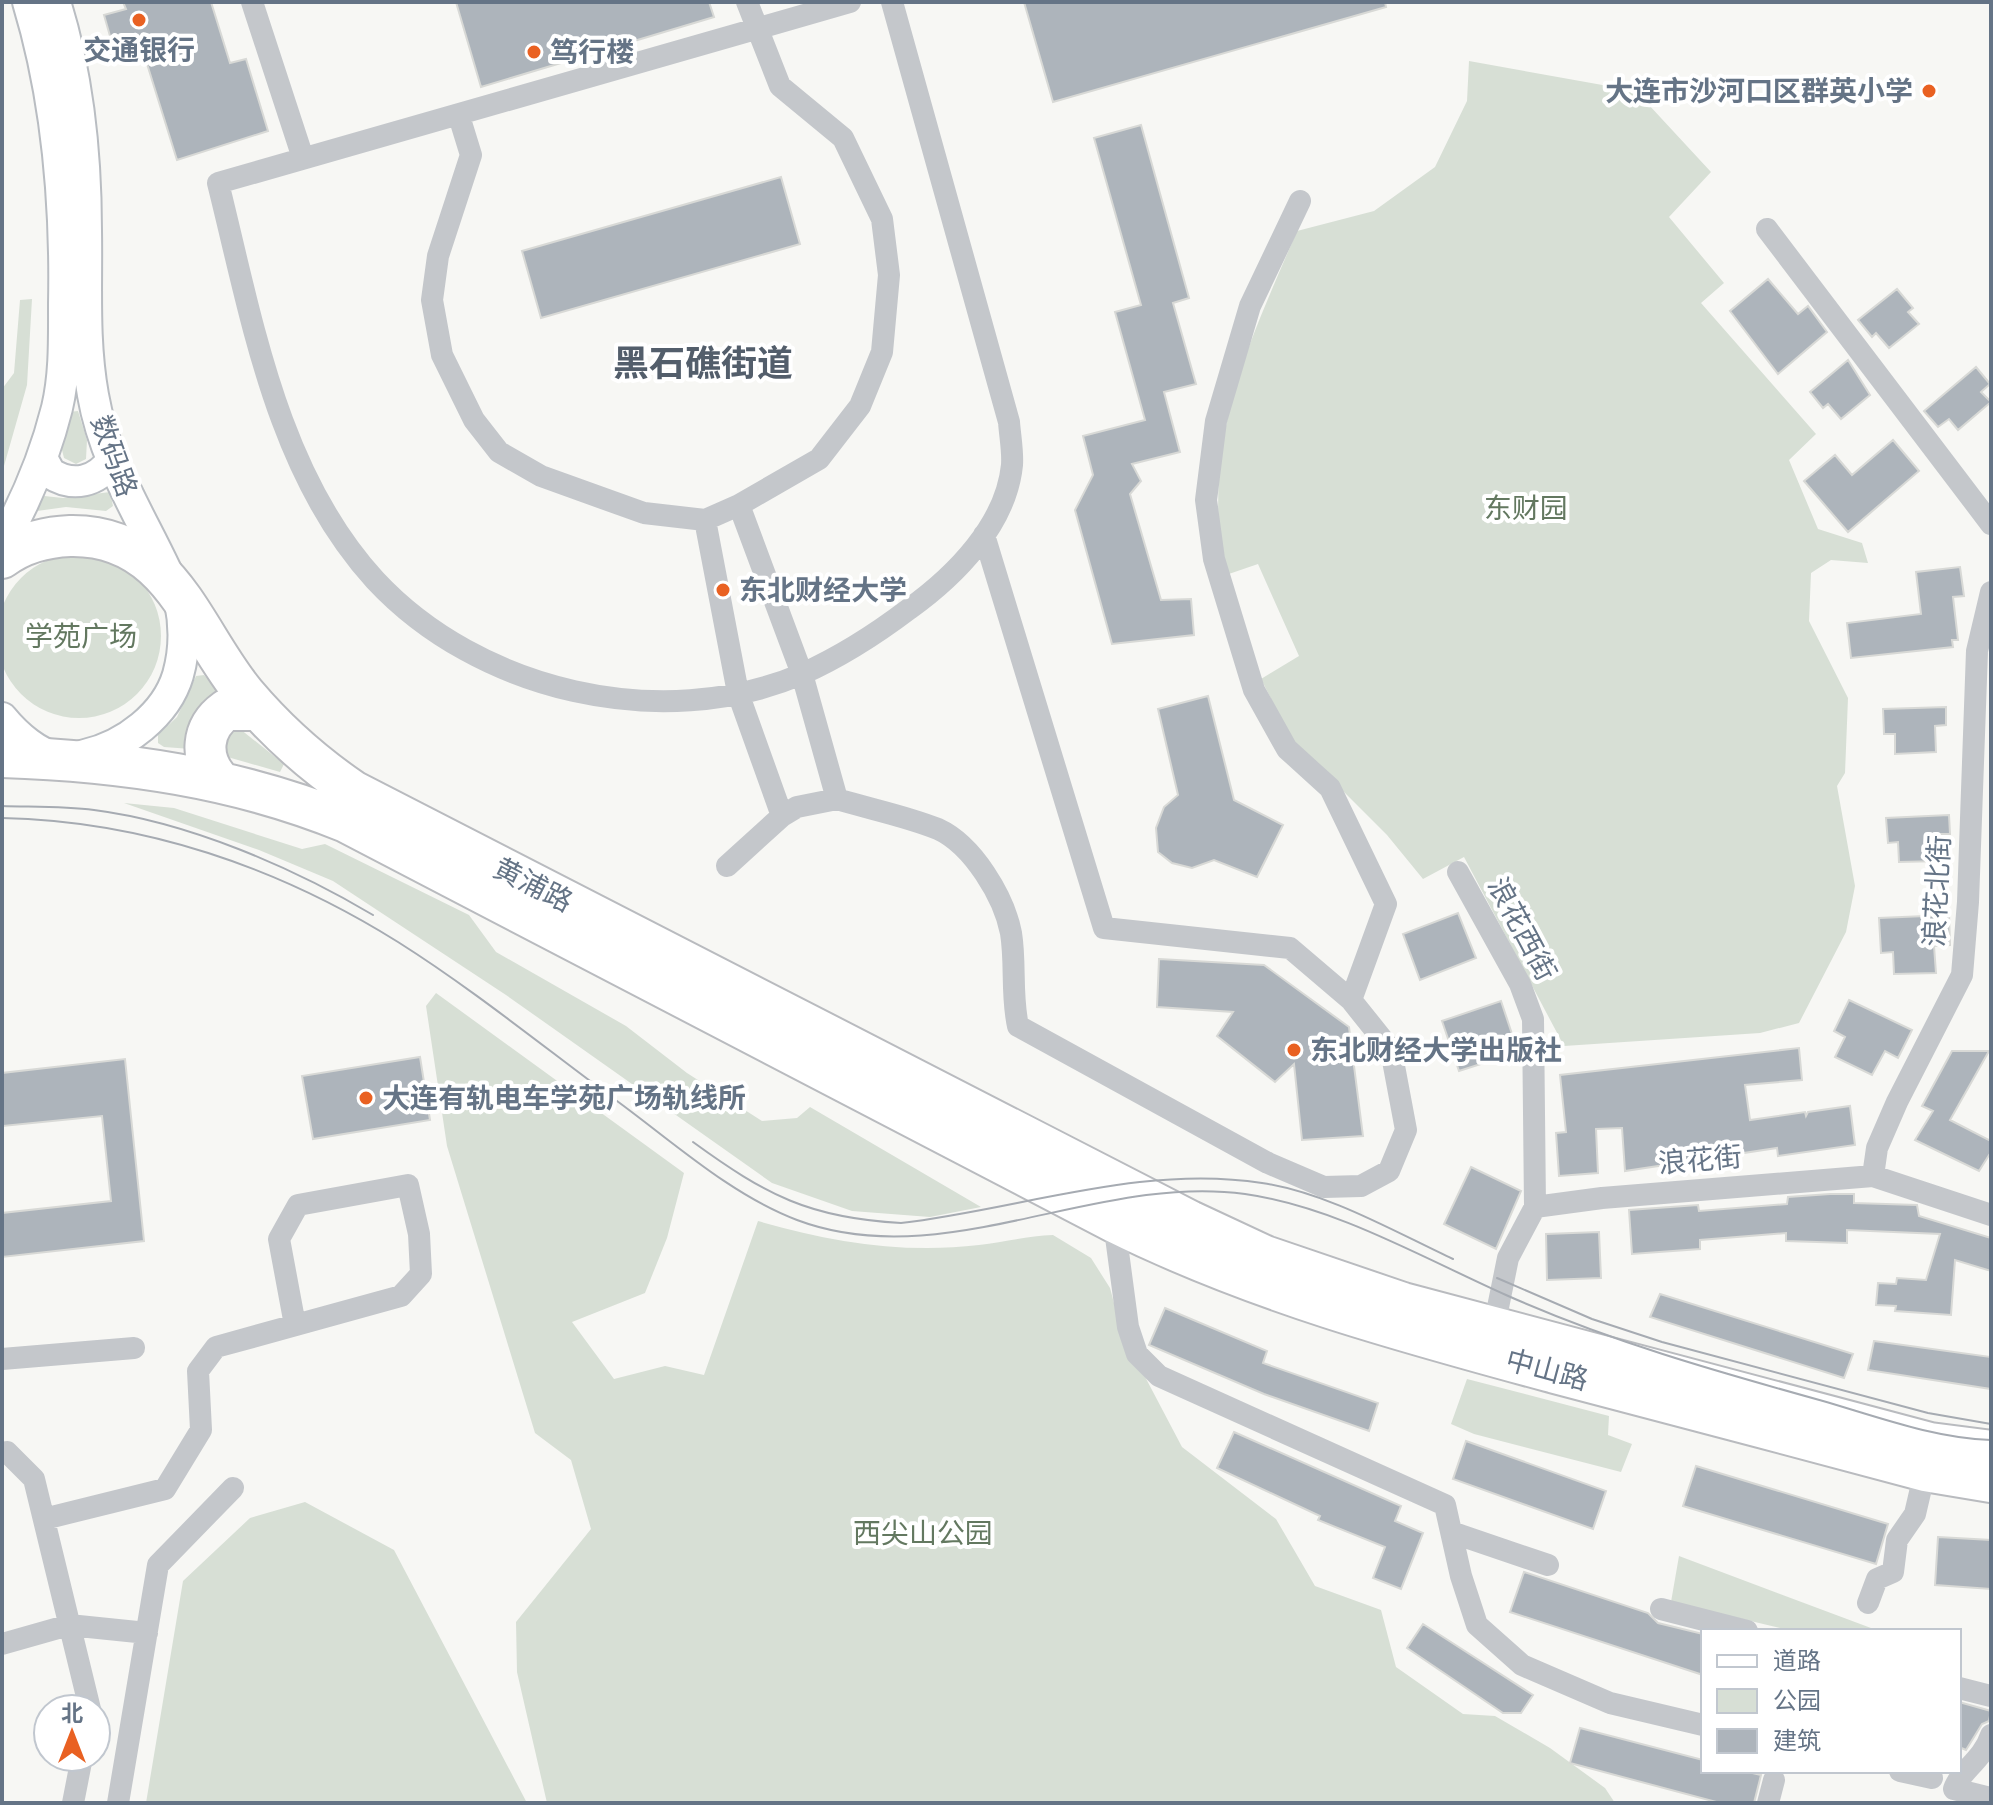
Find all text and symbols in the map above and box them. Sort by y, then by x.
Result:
marker: 交通银行 [130,11,148,29]
place label: 交通银行 [83,34,195,67]
place label: 笃行楼 [550,36,634,69]
marker: 笃行楼 [525,43,543,61]
place label: 大连市沙河口区群英小学 [1605,75,1913,108]
marker: 大连市沙河口区群英小学 [1920,82,1938,100]
district label: 黑石礁街道 [613,342,793,385]
street label: 数码路 [84,411,144,501]
park label: 东财园 [1484,492,1568,525]
place label: 东北财经大学 [739,574,907,607]
marker: 东北财经大学 [714,581,732,599]
park label: 学苑广场 [25,620,137,653]
street label: 浪花北街 [1918,834,1956,948]
street label: 黄浦路 [488,851,578,919]
street label: 浪花西街 [1481,872,1563,986]
place label: 东北财经大学出版社 [1310,1034,1562,1067]
marker: 东北财经大学出版社 [1285,1041,1303,1059]
place label: 大连有轨电车学苑广场轨线所 [382,1082,746,1115]
marker: 大连有轨电车学苑广场轨线所 [357,1089,375,1107]
street label: 浪花街 [1657,1140,1743,1180]
street label: 中山路 [1502,1343,1592,1397]
park label: 西尖山公园 [853,1517,993,1550]
legend [1701,1629,1961,1773]
text: 道路 [1773,1647,1821,1675]
text: 公园 [1773,1687,1821,1715]
north arrow [32,1693,112,1773]
text: 北 [61,1700,83,1727]
text: 建筑 [1773,1727,1821,1755]

